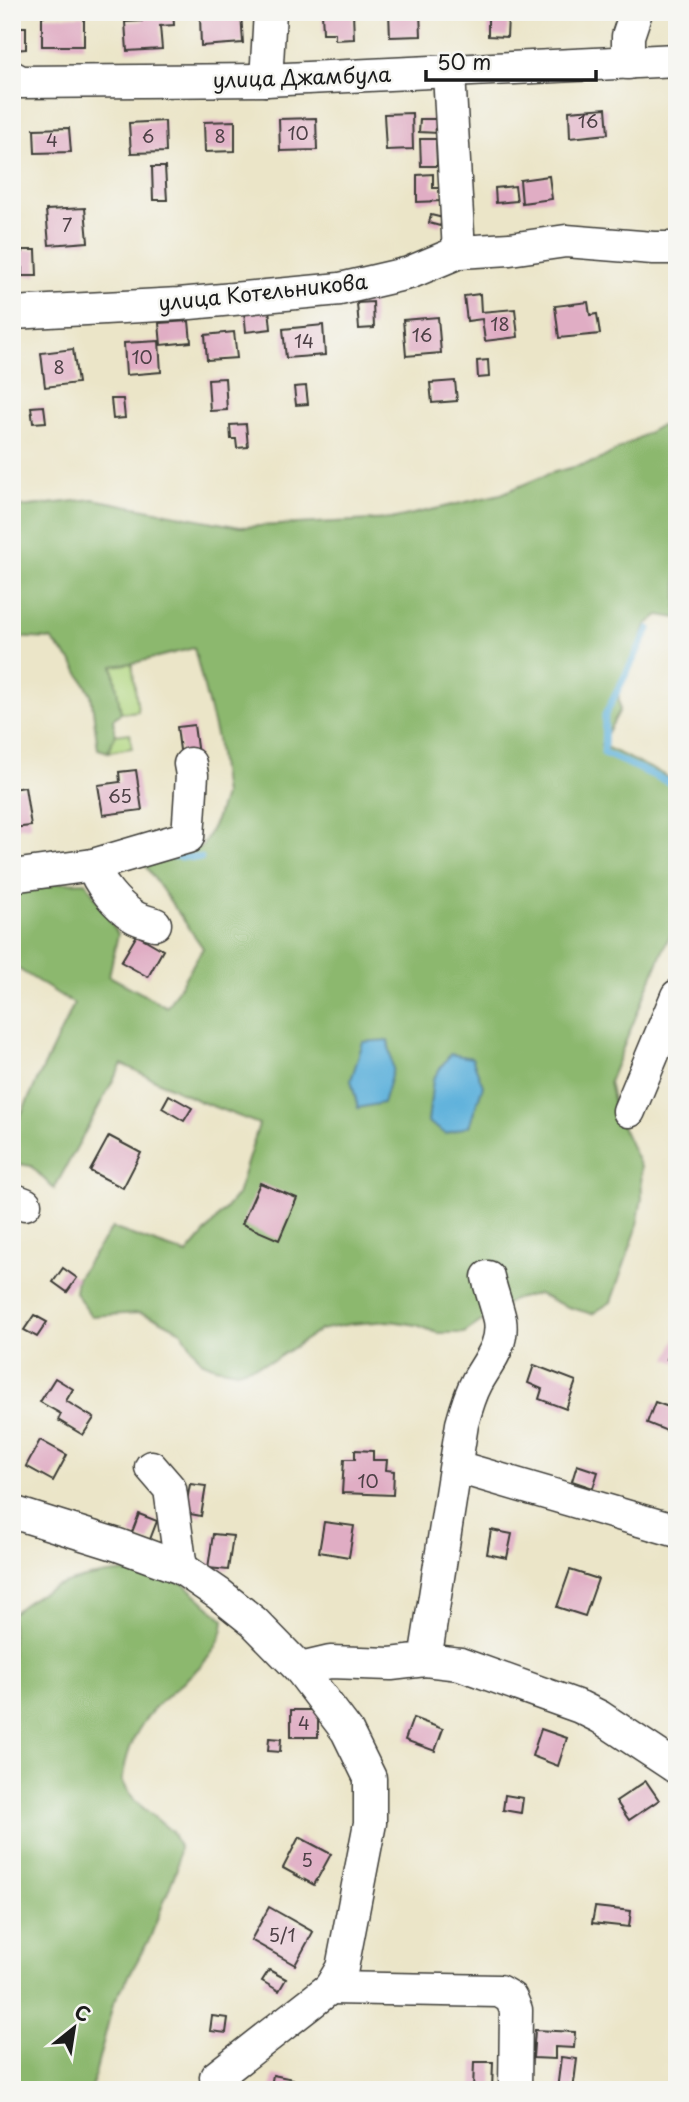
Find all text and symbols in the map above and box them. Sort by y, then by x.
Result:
scale bar [426,38,596,82]
text: 50 m [437,45,491,77]
street label: улица Джамбула [212,57,392,95]
house number: 16 [578,107,598,134]
house number: 10 [287,119,309,146]
house number: 6 [142,122,154,149]
house number: 8 [214,122,226,149]
house number: 4 [46,126,58,153]
house number: 7 [62,211,72,238]
street label: улица Котельникова [157,264,369,318]
house number: 18 [490,310,510,337]
house number: 16 [412,321,432,348]
house number: 14 [294,327,314,354]
house number: 10 [131,343,153,370]
house number: 8 [53,353,65,380]
house number: 65 [108,782,132,809]
house number: 10 [357,1467,379,1494]
house number: 4 [298,1709,310,1736]
house number: 5 [301,1846,313,1873]
house number: 5/1 [268,1921,296,1948]
north arrow [38,1994,108,2064]
text: С [70,1997,96,2028]

